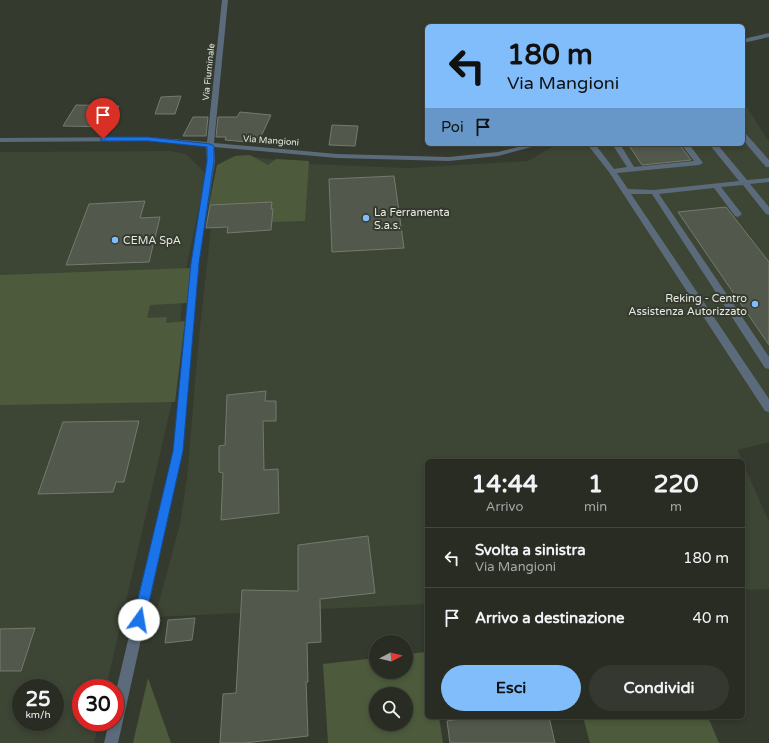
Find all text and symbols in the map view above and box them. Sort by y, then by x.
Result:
text: 180 m [507,38,593,72]
icon: left [441,40,493,92]
street label: Via Fiuminale [201,43,217,101]
text: Via Mangioni [507,72,619,94]
pin [86,98,120,139]
icon: arrive [92,104,114,126]
icon: arrive [472,116,494,138]
text: Poi [441,118,464,136]
street label: Via Mangioni [243,134,299,148]
place label: La Ferramenta S.a.s. [374,206,450,232]
marker: La Ferramenta S.a.s. [361,213,371,223]
place label: CEMA SpA [123,234,181,247]
marker: CEMA SpA [110,235,120,245]
place label: Reking - Centro Assistenza Autorizzato [628,292,747,318]
marker: Reking - Centro Assistenza Autorizzato [750,299,760,309]
text: 14:44 [471,470,538,499]
text: 1 [588,470,603,499]
text: 220 [653,470,699,499]
text: Arrivo [486,499,523,515]
text: min [584,499,607,515]
text: m [670,499,682,515]
text: Svolta a sinistra [475,541,586,559]
icon: left [441,547,463,569]
text: 180 m [683,549,729,567]
text: Via Mangioni [475,559,556,575]
position arrow [118,599,160,641]
icon: arrive [441,607,463,629]
text: Arrivo a destinazione [475,609,625,627]
text: 40 m [692,609,729,627]
north arrow [369,635,413,679]
map controls [369,635,413,731]
button: Esci [441,665,581,711]
button: Condividi [589,665,729,711]
speed limit sign: 30 [72,679,124,731]
button: search [369,687,413,731]
text: 25 [25,688,51,712]
text: km/h [25,709,51,721]

